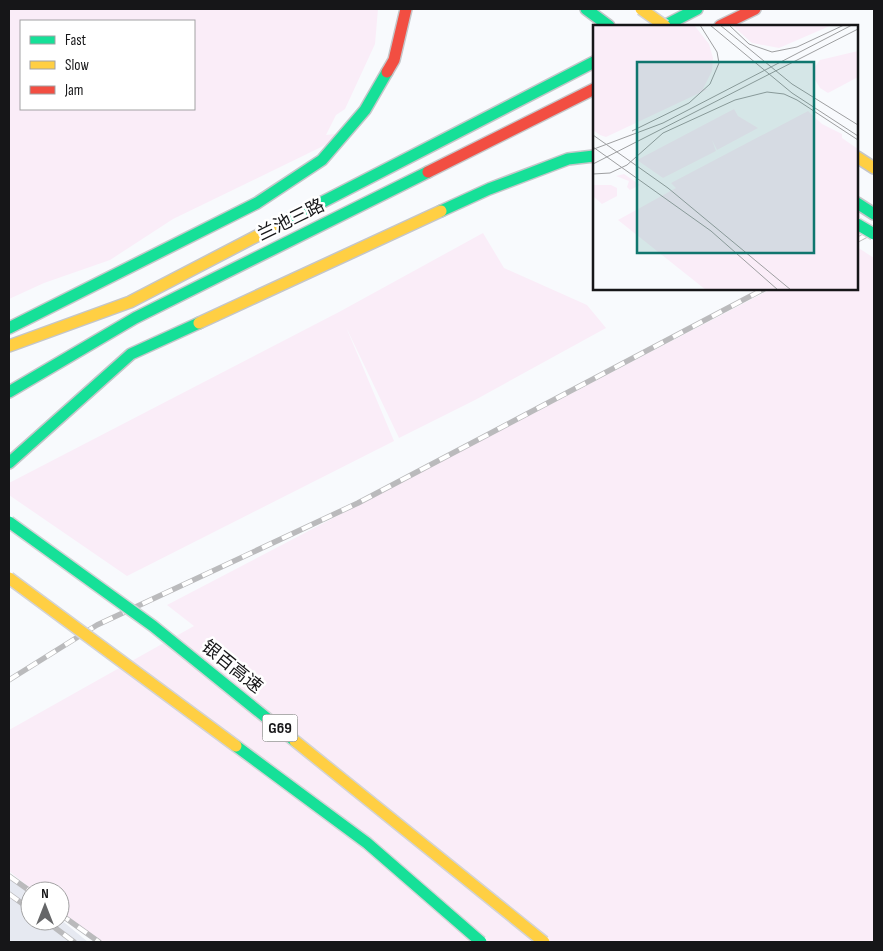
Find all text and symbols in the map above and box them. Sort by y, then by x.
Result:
legend [20,20,195,110]
inset map [593,25,858,290]
text: Fast [65,31,87,50]
text: Slow [65,56,89,75]
text: Jam [64,81,83,100]
street label: 兰池三路 [254,195,328,245]
street label: 银百高速 [197,636,267,698]
road number: G69 [262,714,298,741]
north arrow [20,881,70,931]
text: N [41,885,49,902]

